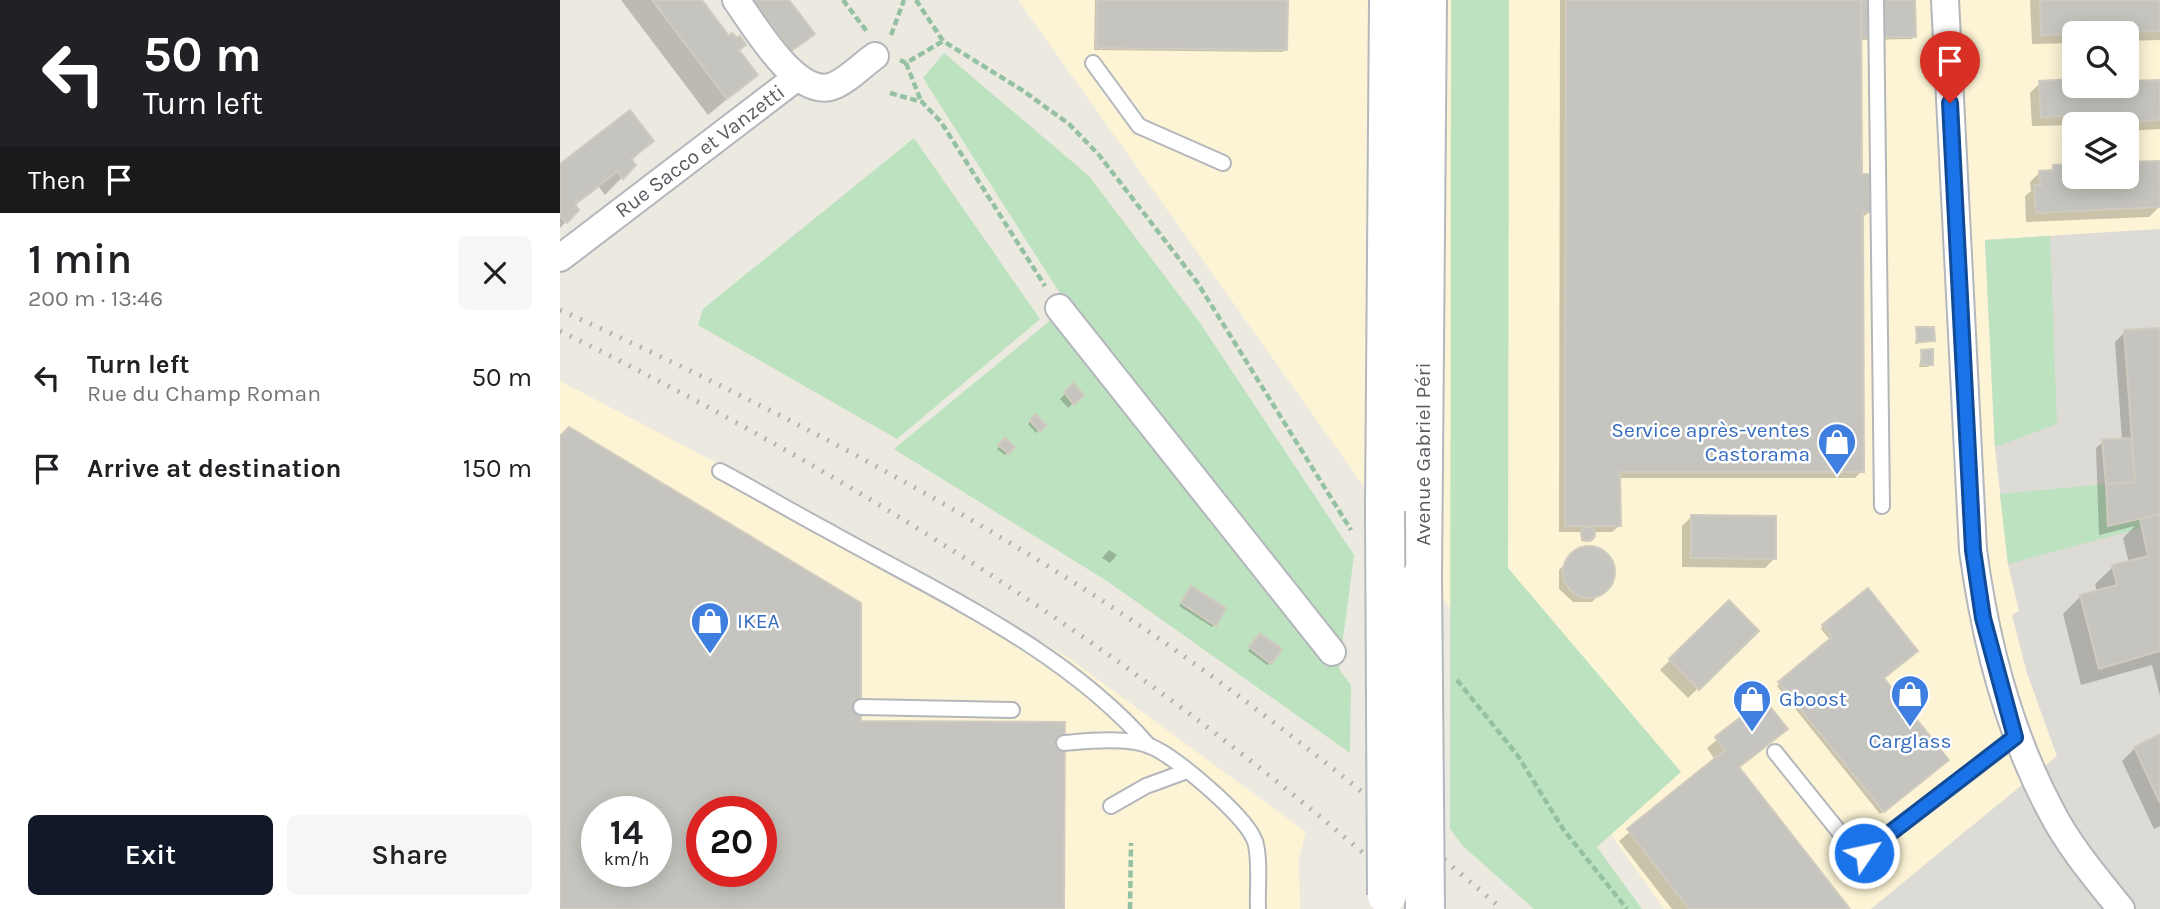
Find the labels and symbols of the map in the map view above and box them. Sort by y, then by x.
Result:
pin [1920,31,1980,103]
street label: Rue Sacco et Vanzetti [611,80,789,222]
street label: Avenue Gabriel Péri [1411,362,1435,546]
place label: Service après-ventes Castorama [1611,418,1810,466]
shop icon: Service après-ventes Castorama [1816,421,1858,476]
shop icon: IKEA [689,600,731,655]
place label: IKEA [737,609,780,633]
shop icon: Carglass [1889,673,1931,728]
shop icon: Gboost [1731,678,1773,733]
place label: Gboost [1779,687,1847,711]
place label: Carglass [1868,729,1952,753]
speed limit sign: 20 [686,796,777,887]
position arrow [1827,816,1901,890]

